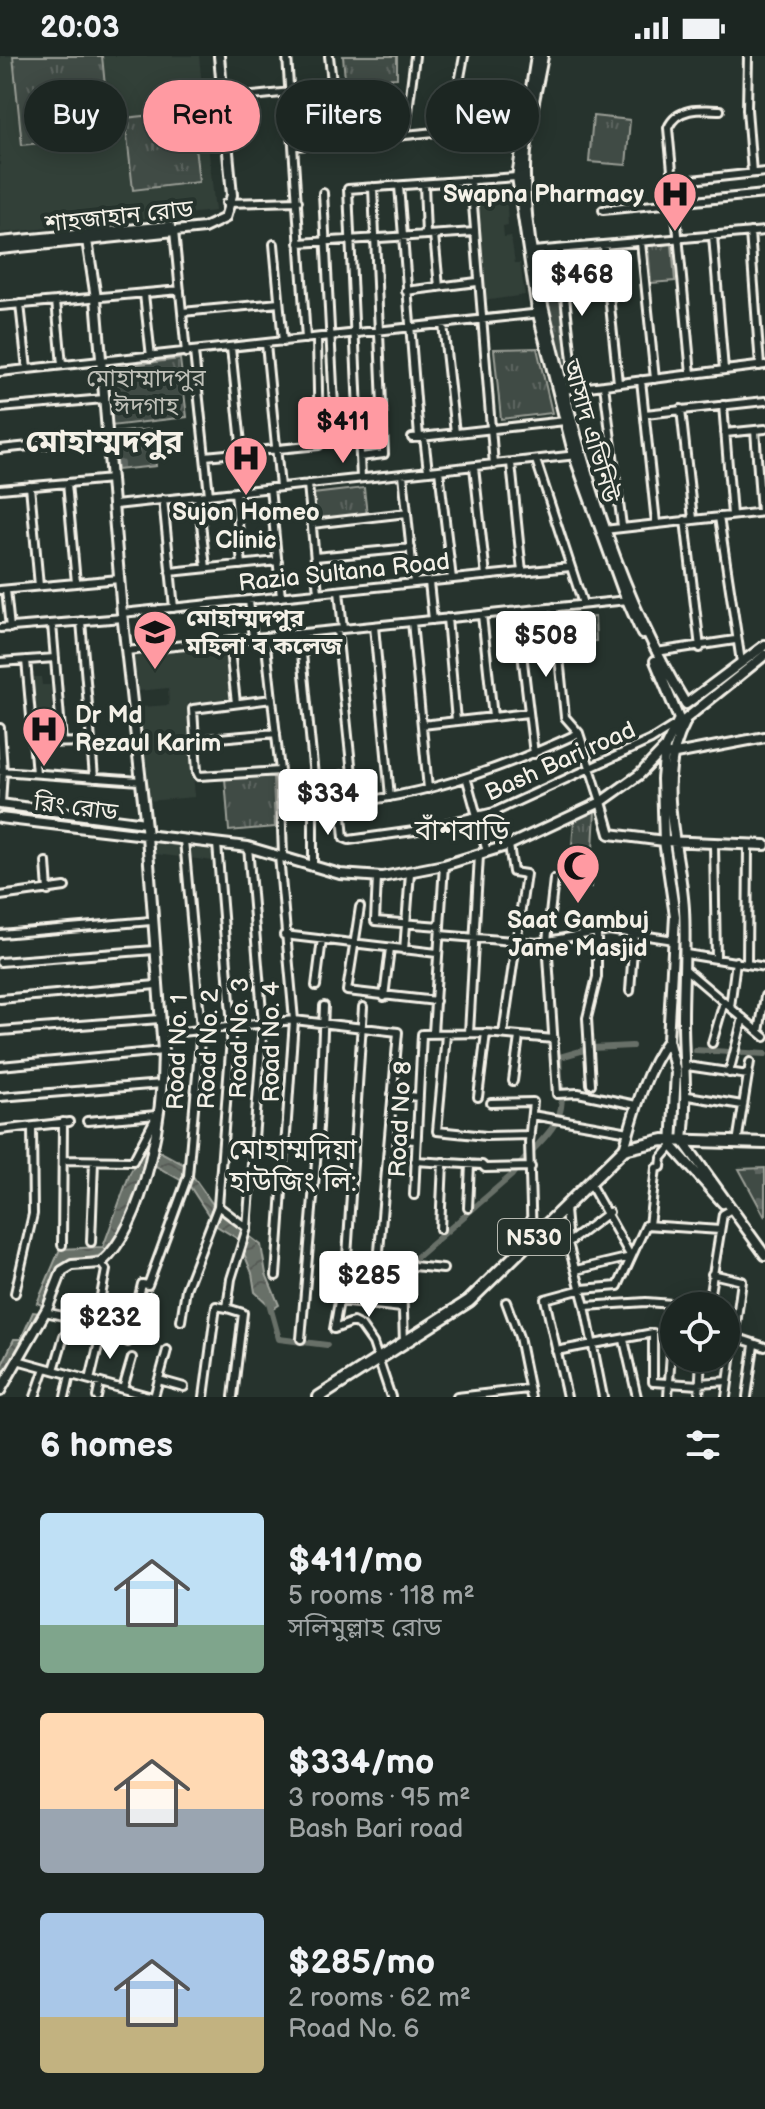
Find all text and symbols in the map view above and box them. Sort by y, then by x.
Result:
text: 20:03 [40,10,120,46]
chip: Buy [24,80,127,152]
chip: Rent [143,80,260,152]
chip: Filters [276,80,410,152]
chip: New [426,80,539,152]
hospital icon: Swapna Pharmacy [651,170,699,233]
place label: Swapna Pharmacy [443,180,644,209]
street label: শাহজাহান রোড [42,194,196,239]
pin: $468 [535,250,629,318]
text: $468 [550,260,614,291]
street label: আসাদ এভিনিউ [556,355,625,507]
park label: মোহাম্মাদপুর ঈদগাহ [86,364,206,421]
pin: $411 [296,397,390,465]
text: $411 [316,407,370,438]
district label: মোহাম্মদপুর [25,423,183,462]
hospital icon: Sujon Homeo Clinic [222,434,270,497]
place label: Sujon Homeo Clinic [172,498,320,555]
street label: Razia Sultana Road [237,547,451,598]
place label: মোহাম্মদপুর মহিলা ব কলেজ [185,604,343,661]
school or university icon: মোহাম্মদপুর মহিলা ব কলেজ [131,608,179,671]
pin: $508 [499,611,593,679]
text: $508 [514,621,578,652]
place label: Dr Md Rezaul Karim [75,701,221,758]
hospital icon: Dr Md Rezaul Karim [20,705,68,768]
street label: Bash Bari road [480,715,640,808]
pin: $334 [281,769,375,837]
text: $334 [297,779,359,810]
street label: রিং রোড [31,788,120,827]
district label: বাঁশবাড়ি [414,814,510,848]
mosque icon: Saat Gambuj Jame Masjid [554,842,602,905]
place label: Saat Gambuj Jame Masjid [507,906,649,963]
street label: Road No. 3 [224,977,255,1099]
street label: Road No. 4 [257,981,286,1103]
street label: Road No. 2 [192,988,225,1110]
street label: Road No. 1 [161,994,194,1110]
street label: Road No 8 [383,1060,418,1178]
district label: মোহাম্মদিয়া হাউজিং লি: [228,1133,357,1199]
road number: N530 [498,1219,570,1255]
pin: $285 [322,1251,416,1319]
text: $285 [337,1261,401,1292]
map controls [660,1292,740,1372]
button: locate [660,1292,740,1372]
pin: $232 [63,1293,157,1361]
text: $232 [79,1303,141,1334]
icon: filters [681,1423,725,1467]
text: 6 homes [40,1425,173,1466]
text: $411/mo [288,1540,423,1581]
icon: home [104,1545,200,1641]
text: 5 rooms · 118 m² [288,1581,475,1612]
text: সলিমুল্লাহ রোড [288,1613,441,1644]
text: $334/mo [288,1742,434,1783]
icon: home [104,1745,200,1841]
text: 3 rooms · 95 m² [288,1783,470,1814]
text: Bash Bari road [288,1814,463,1845]
text: $285/mo [288,1942,435,1983]
icon: home [104,1945,200,2041]
text: 2 rooms · 62 m² [288,1983,471,2014]
text: Road No. 6 [288,2014,419,2045]

